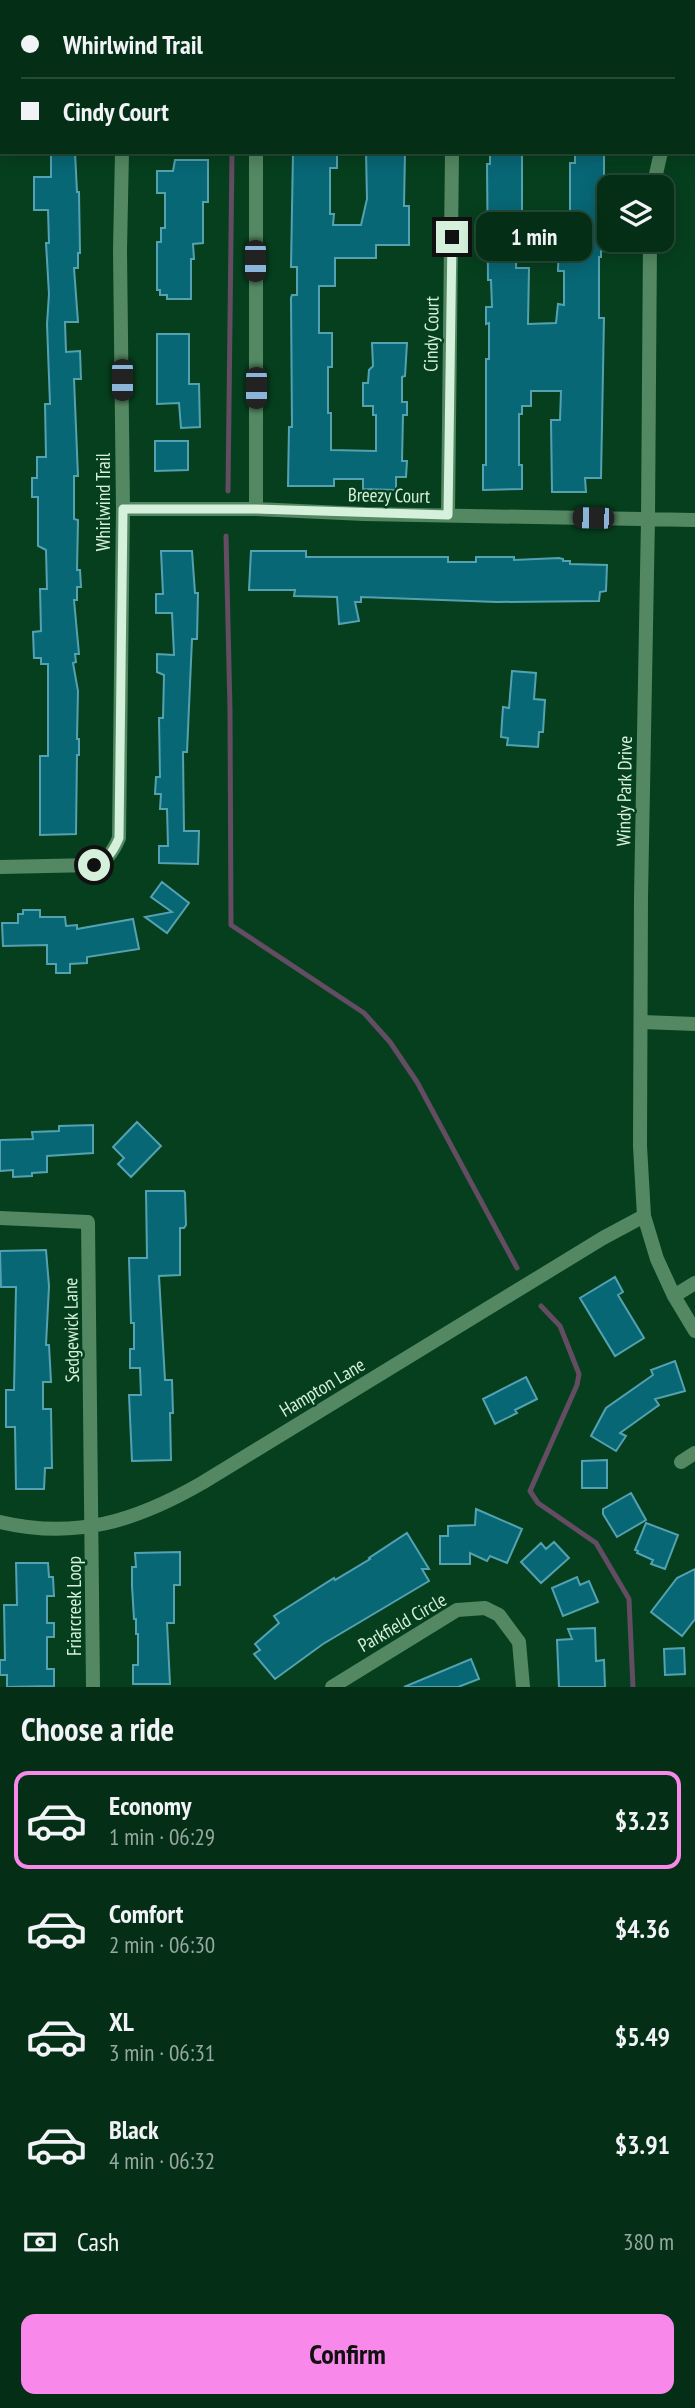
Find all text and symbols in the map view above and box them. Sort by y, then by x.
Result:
text: Whirlwind Trail [63,28,203,61]
text: Cindy Court [63,95,169,128]
map controls [597,175,674,252]
button: layers [597,175,674,252]
callout: 1 min [476,212,592,262]
route end [436,221,468,253]
text: 1 min [511,222,557,251]
car [245,240,266,282]
street label: Cindy Court [418,295,444,372]
car [112,359,133,401]
car [246,367,267,409]
street label: Whirlwind Trail [91,452,115,551]
street label: Breezy Court [348,482,431,508]
car [572,507,615,529]
street label: Windy Park Drive [611,735,637,846]
route start [78,849,110,881]
street label: Sedgewick Lane [58,1277,84,1382]
street label: Hampton Lane [275,1352,369,1422]
street label: Friarcreek Loop [62,1556,86,1656]
street label: Parkfield Circle [354,1587,451,1657]
text: Choose a ride [21,1708,174,1750]
icon: car [25,1789,88,1852]
text: Economy [109,1789,191,1822]
text: $3.23 [615,1804,670,1837]
text: 1 min · 06:29 [109,1822,215,1851]
icon: car [25,1897,88,1960]
text: Comfort [109,1897,183,1930]
text: $4.36 [615,1912,670,1945]
text: 2 min · 06:30 [109,1930,215,1959]
icon: car [25,2005,88,2068]
text: XL [109,2005,134,2038]
text: $5.49 [615,2020,670,2053]
text: 3 min · 06:31 [109,2038,215,2067]
icon: car [25,2113,88,2176]
text: Black [109,2113,159,2146]
text: $3.91 [615,2128,670,2161]
text: 4 min · 06:32 [109,2146,215,2175]
icon: cash [21,2223,59,2261]
text: Cash [77,2225,119,2258]
text: 380 m [623,2227,674,2256]
button: Confirm [21,2314,674,2394]

